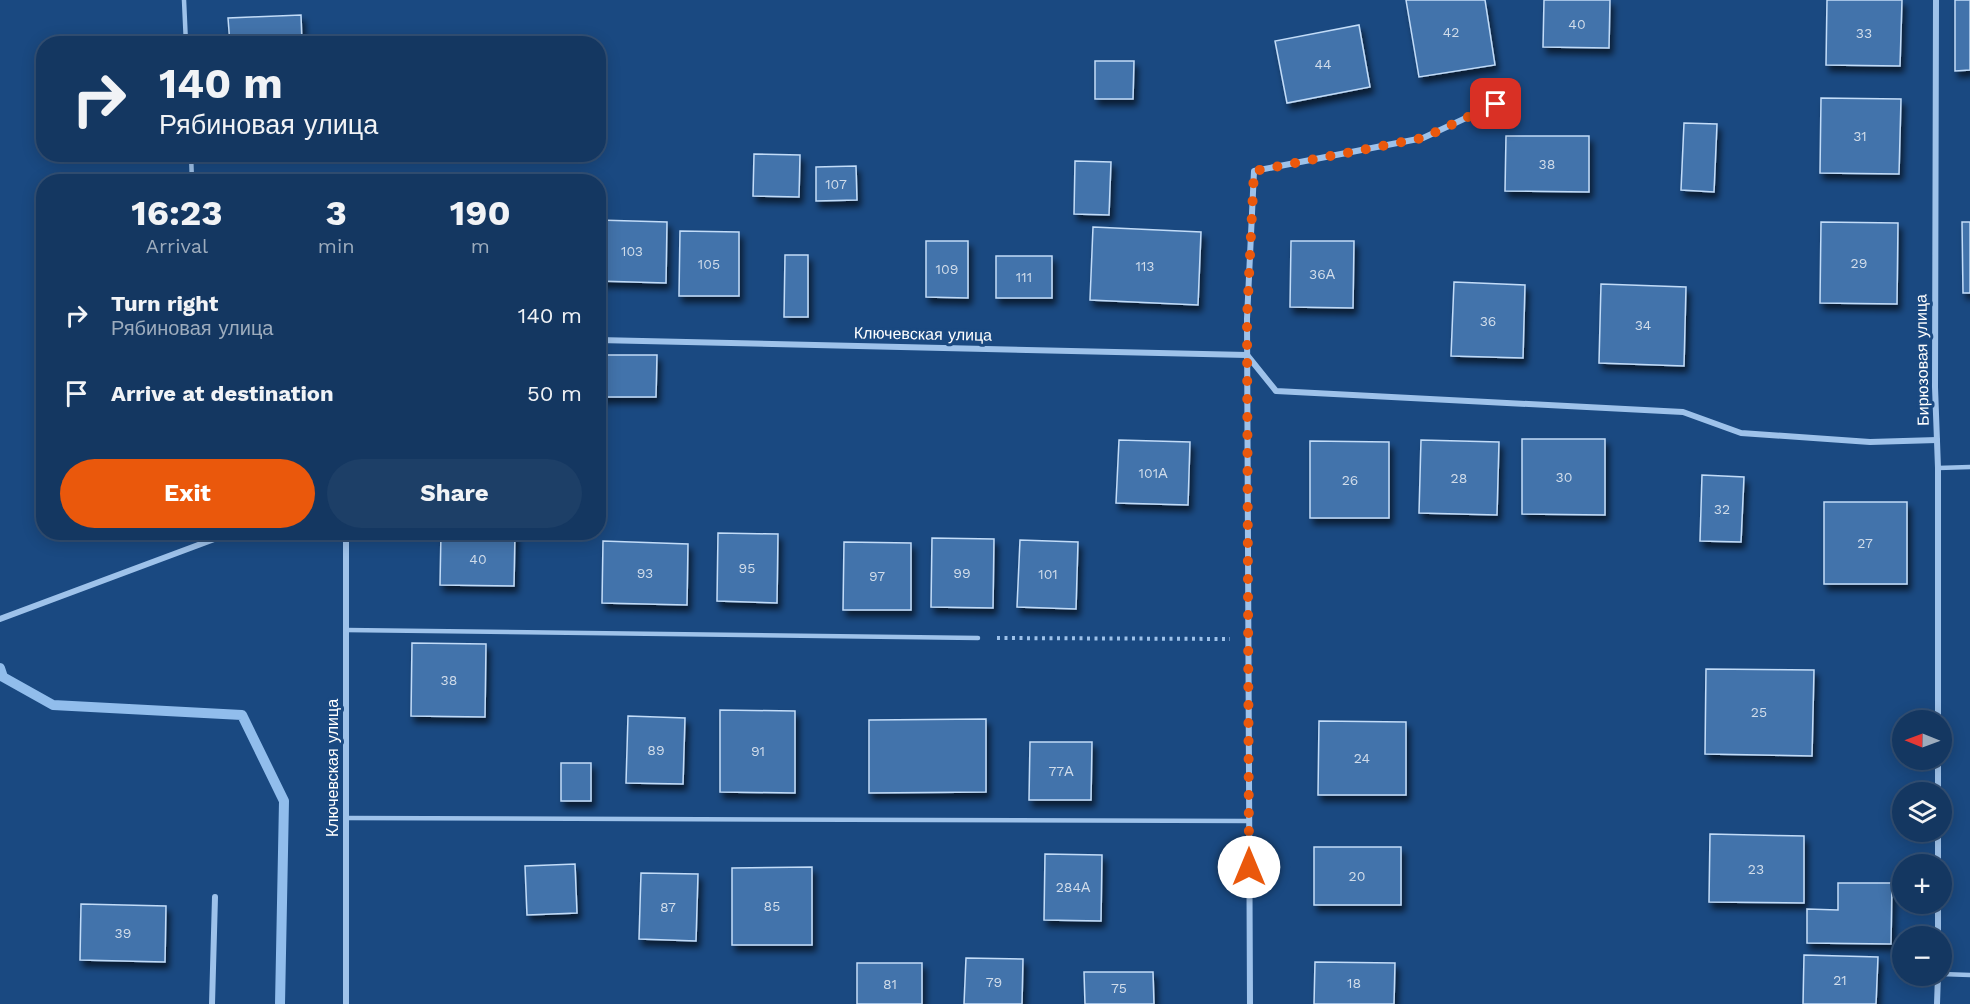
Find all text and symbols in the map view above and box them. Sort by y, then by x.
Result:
house number: 40 [1568,16,1586,32]
house number: 42 [1443,24,1459,40]
house number: 33 [1856,25,1872,41]
house number: 44 [1314,56,1332,72]
text: 140 m [159,59,283,108]
icon: right [60,60,138,138]
pin [1470,78,1521,129]
icon: arrive [1479,87,1512,120]
text: Рябиновая улица [159,109,378,141]
house number: 31 [1853,128,1867,144]
house number: 38 [1539,156,1555,172]
house number: 107 [825,176,847,192]
text: 16:23 [131,192,223,234]
text: 3 [326,192,347,234]
text: 190 [450,192,511,234]
text: Arrival [146,234,208,258]
text: min [318,234,355,258]
text: m [471,234,490,258]
house number: 103 [621,243,643,259]
house number: 29 [1851,255,1867,271]
house number: 105 [698,256,720,272]
house number: 113 [1135,258,1155,274]
house number: 109 [936,261,958,277]
house number: 36А [1309,266,1336,282]
house number: 111 [1016,269,1032,285]
text: Turn right [111,291,218,316]
street label: Бирюзовая улица [1911,294,1933,426]
icon: right [60,299,93,332]
text: 140 m [518,303,582,328]
house number: 36 [1480,313,1496,329]
text: Рябиновая улица [111,316,273,340]
house number: 34 [1635,317,1651,333]
street label: Ключевская улица [854,323,992,345]
icon: arrive [60,377,93,410]
text: Arrive at destination [111,381,334,406]
text: 50 m [527,381,582,406]
button: Exit [60,459,315,528]
button: Share [327,459,582,528]
house number: 101А [1139,465,1168,481]
house number: 30 [1556,469,1572,485]
house number: 28 [1451,470,1467,486]
house number: 26 [1342,472,1358,488]
house number: 32 [1714,501,1730,517]
house number: 27 [1857,535,1873,551]
house number: 40 [469,551,487,567]
house number: 95 [739,560,755,576]
house number: 93 [637,565,653,581]
house number: 99 [953,565,971,581]
house number: 101 [1038,566,1058,582]
house number: 97 [869,568,885,584]
house number: 38 [441,672,457,688]
street label: Ключевская улица [323,699,342,837]
house number: 25 [1751,704,1767,720]
north arrow [1892,710,1952,770]
map controls [1892,710,1952,986]
house number: 89 [647,742,665,758]
house number: 91 [751,743,765,759]
house number: 24 [1354,750,1370,766]
house number: 77А [1048,763,1074,779]
button: layers [1892,782,1952,842]
position arrow [1217,835,1281,899]
button: + [1892,854,1952,914]
house number: 23 [1748,861,1764,877]
house number: 20 [1349,868,1365,884]
house number: 284А [1056,879,1091,895]
house number: 85 [764,898,780,914]
house number: 87 [660,899,676,915]
house number: 39 [115,925,131,941]
button: − [1892,926,1952,986]
house number: 21 [1833,972,1847,988]
house number: 79 [986,974,1002,990]
house number: 18 [1347,975,1361,991]
house number: 81 [883,976,897,992]
house number: 75 [1111,980,1127,996]

